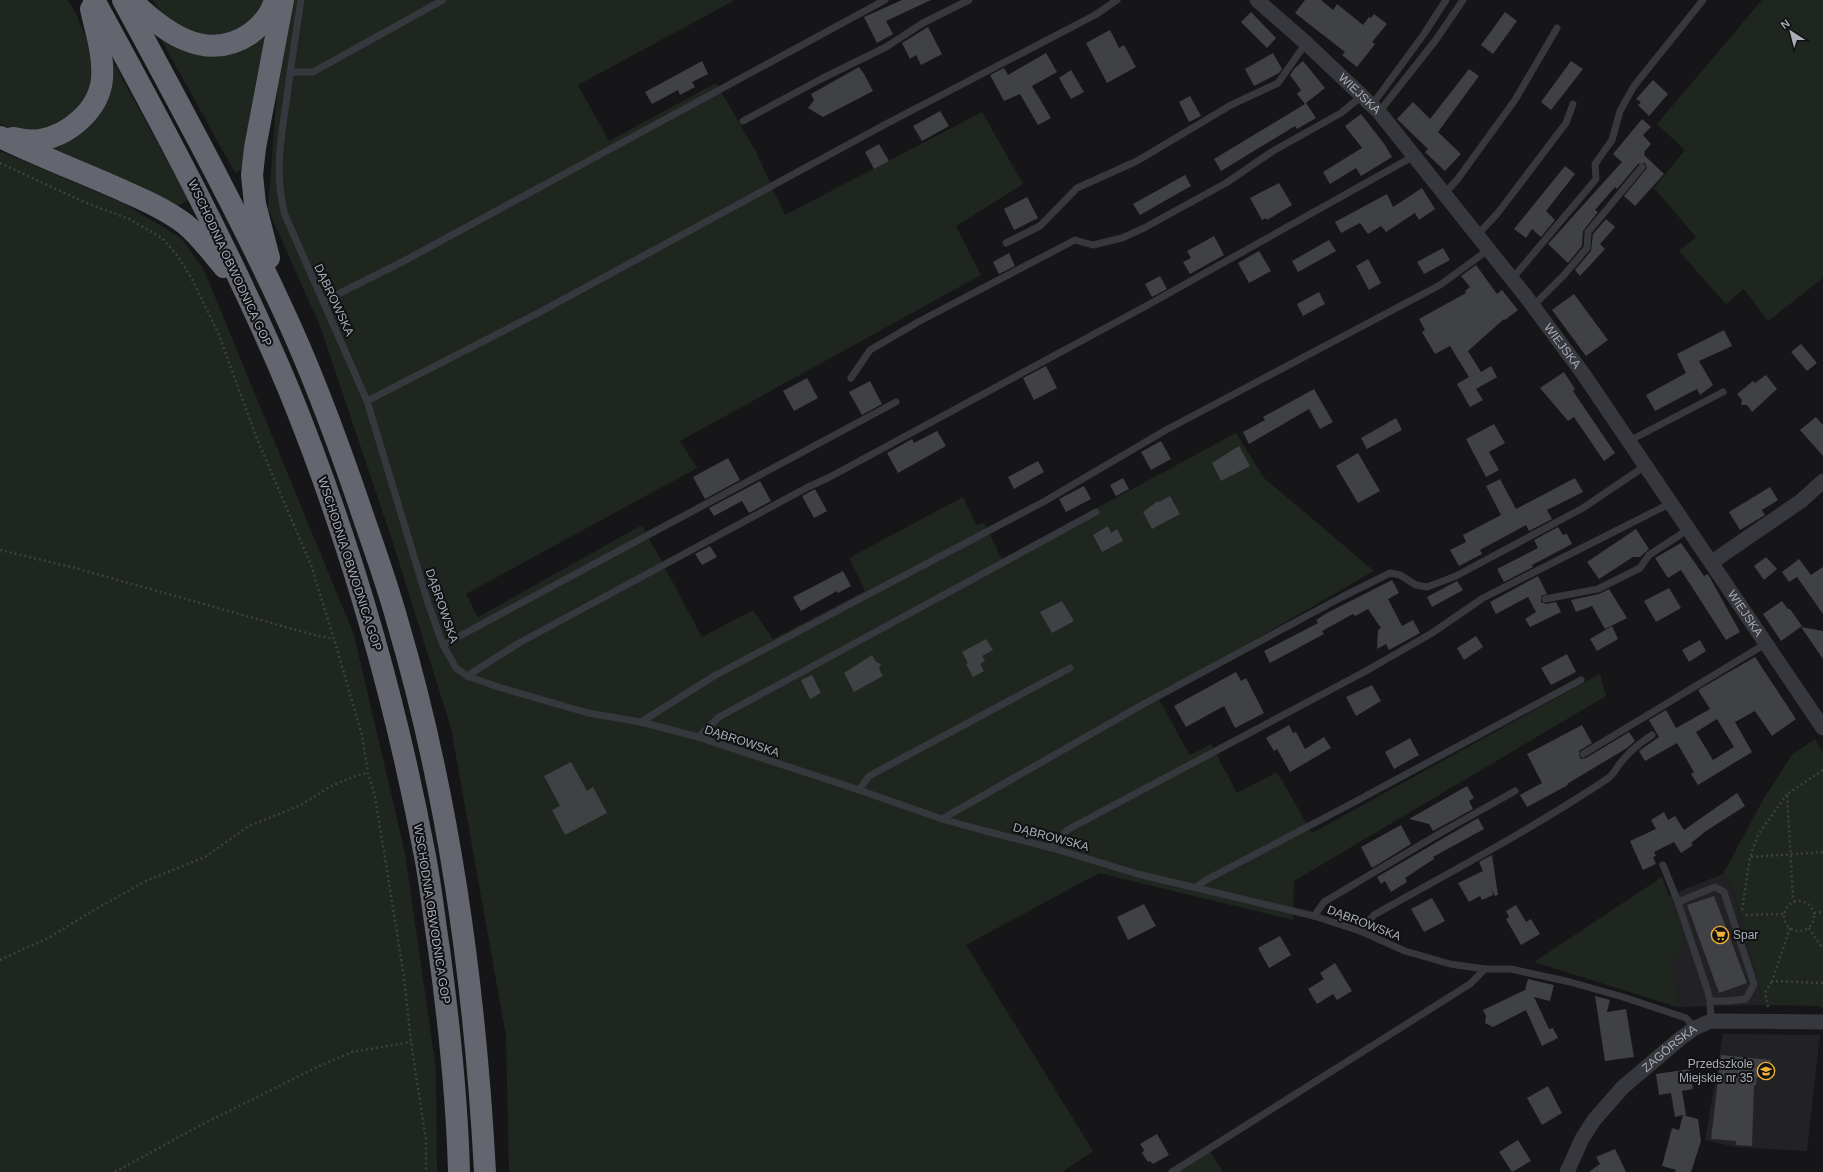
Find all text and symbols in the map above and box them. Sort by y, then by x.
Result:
north arrow [1771,12,1811,52]
text: N [1778,17,1792,31]
street label: WIEJSKA [1336,71,1384,117]
street label: WSCHODNIA OBWODNICA GOP [185,178,275,348]
street label: DĄBROWSKA [311,262,357,338]
street label: WIEJSKA [1541,321,1584,371]
street label: WSCHODNIA OBWODNICA GOP [315,475,385,653]
street label: DĄBROWSKA [423,567,461,645]
street label: WIEJSKA [1725,588,1766,639]
street label: DĄBROWSKA [703,722,781,760]
street label: DĄBROWSKA [1012,820,1090,854]
street label: WSCHODNIA OBWODNICA GOP [411,823,453,1005]
street label: DĄBROWSKA [1325,902,1403,944]
supermarket icon: Spar [1710,925,1730,945]
place label: Spar [1733,928,1758,942]
street label: ZAGÓRSKA [1639,1022,1700,1075]
place label: Przedszkole Miejskie nr 35 [1679,1057,1753,1085]
school or university icon: Przedszkole Miejskie nr 35 [1756,1061,1776,1081]

